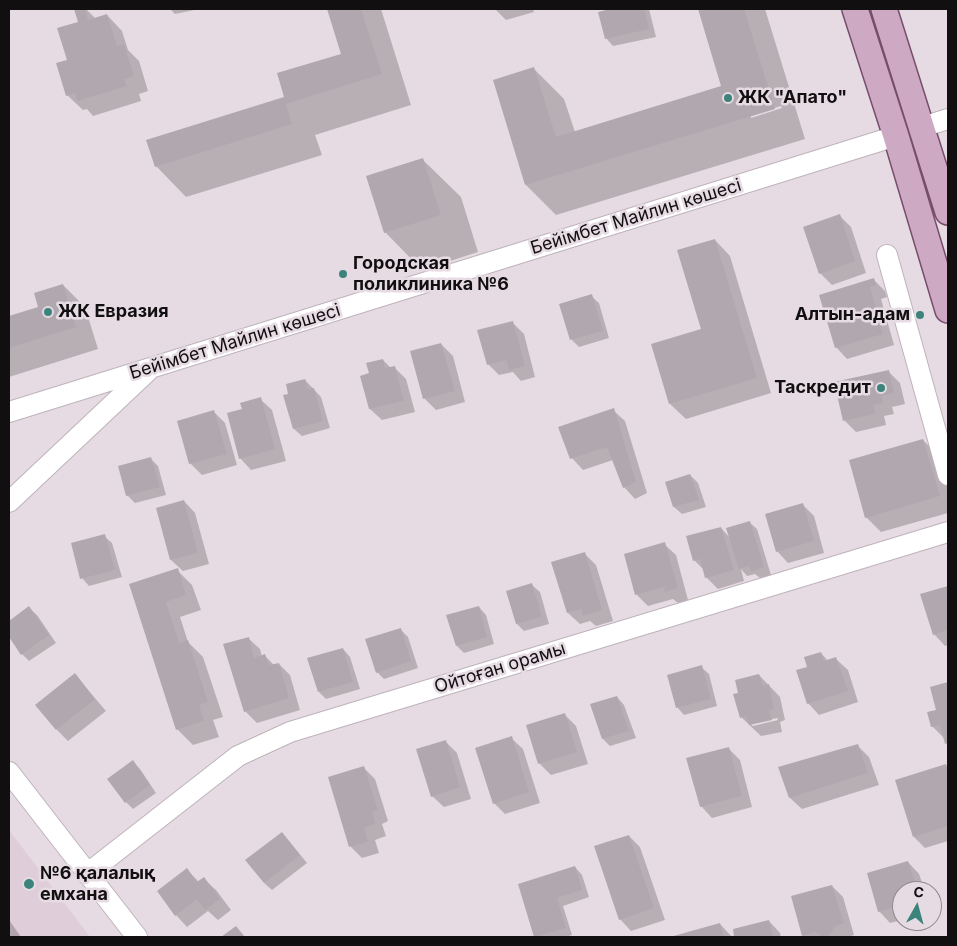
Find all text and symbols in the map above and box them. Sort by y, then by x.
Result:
place label: ЖК "Апато" [738,87,847,109]
marker: ЖК "Апато" [722,92,734,104]
street label: Бейімбет Майлин көшесі [528,175,744,259]
place label: Городская поликлиника №6 [353,253,509,296]
marker: Городская поликлиника №6 [337,268,349,280]
street label: Бейімбет Майлин көшесі [127,300,343,384]
place label: ЖК Евразия [58,301,169,323]
place label: Алтын-адам [795,304,910,326]
marker: ЖК Евразия [42,306,54,318]
marker: Алтын-адам [914,309,926,321]
place label: Таскредит [774,377,871,399]
marker: Таскредит [875,382,887,394]
street label: Ойтоған орамы [432,638,568,698]
place label: №6 қалалық емхана [40,863,155,906]
marker: №6 қалалық емхана [22,877,36,891]
north arrow [892,881,942,931]
text: С [913,883,925,901]

